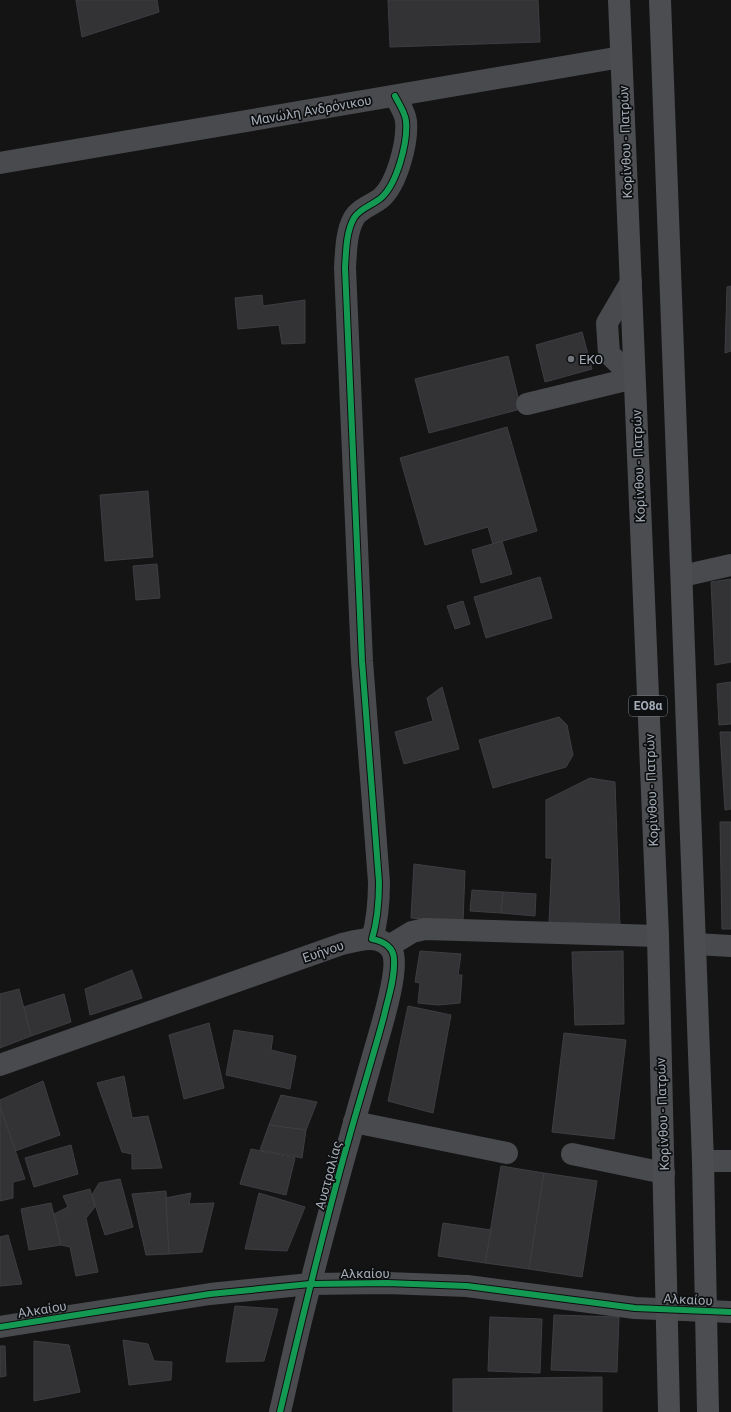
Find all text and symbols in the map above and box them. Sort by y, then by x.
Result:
street label: Κορίνθου - Πατρών [616,85,635,199]
street label: Μανώλη Ανδρόνικου [250,92,373,128]
place label: EKO [579,352,603,367]
marker: EKO [566,354,576,364]
street label: Κορίνθου - Πατρών [629,409,648,523]
road number: ΕΟ8α [629,696,667,716]
street label: Κορίνθου - Πατρών [642,733,661,847]
street label: Ευήνου [301,937,346,965]
street label: Κορίνθου - Πατρών [653,1057,672,1171]
street label: Αυστραλίας [312,1139,345,1211]
street label: Αλκαίου [340,1266,390,1281]
street label: Αλκαίου [663,1291,713,1308]
street label: Αλκαίου [17,1298,68,1321]

